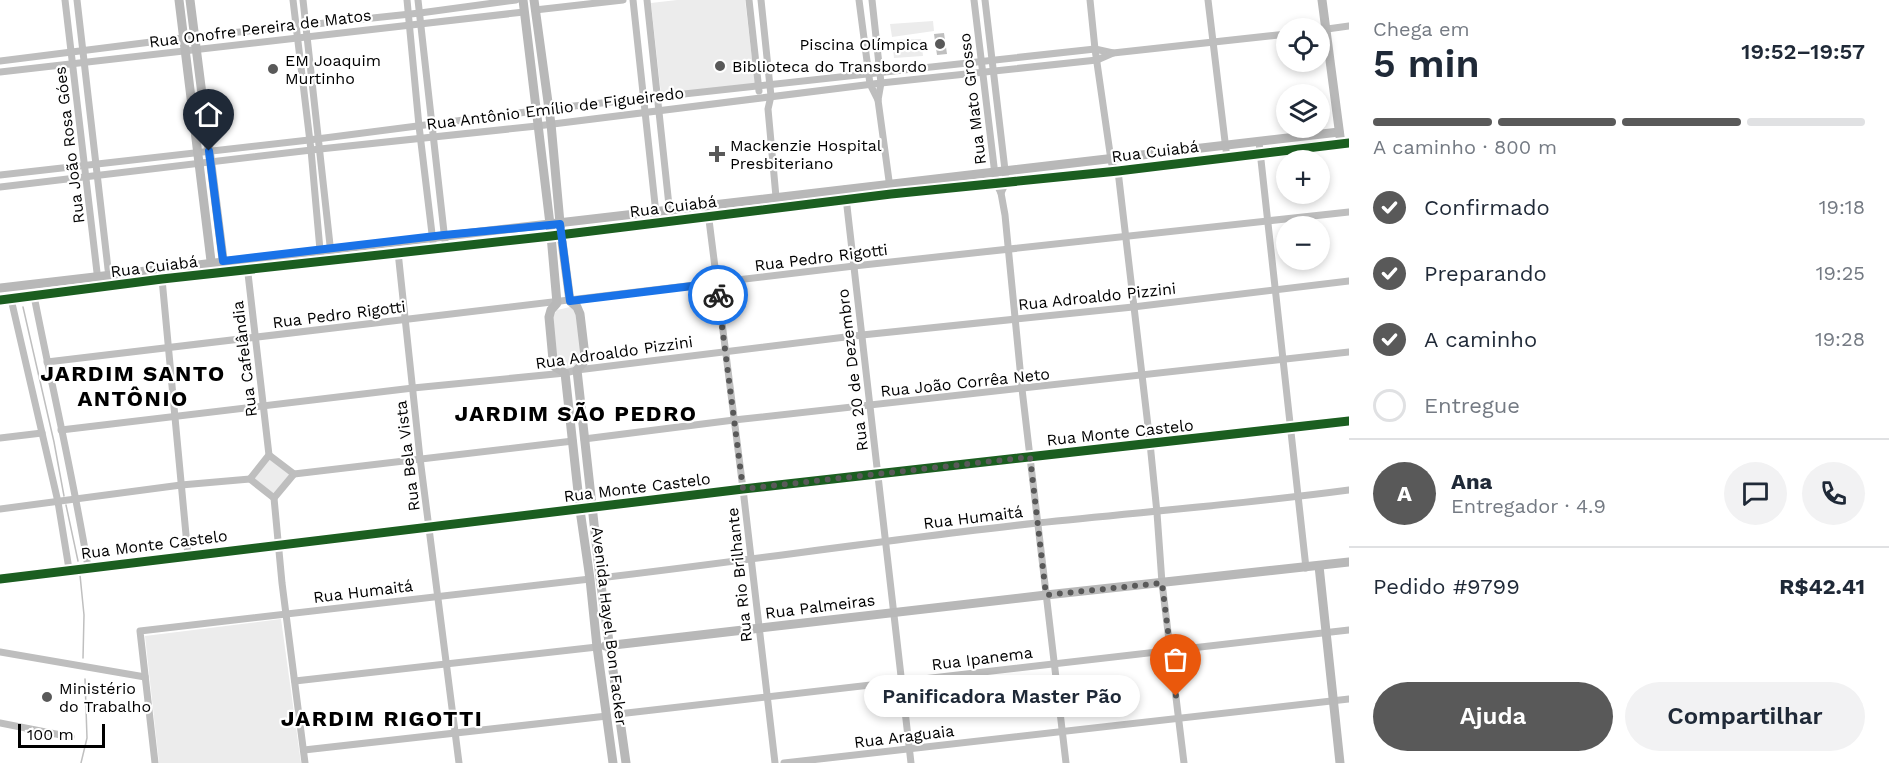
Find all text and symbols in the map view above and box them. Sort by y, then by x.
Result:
street label: Rua Onofre Pereira de Matos [148,5,372,52]
text: Chega em [1373,17,1470,41]
map controls [1276,18,1330,270]
button: locate [1276,18,1330,72]
street label: Rua Mato Grosso [955,32,990,166]
place label: Piscina Olímpica [800,35,928,54]
marker: Piscina Olímpica [933,37,947,51]
text: 19:52–19:57 [1741,39,1865,64]
text: 5 min [1373,41,1480,86]
place label: EM Joaquim Murtinho [285,51,381,88]
place label: Biblioteca do Transbordo [732,57,927,76]
marker: Biblioteca do Transbordo [713,59,727,73]
marker: EM Joaquim Murtinho [266,62,280,76]
street label: Rua João Rosa Góes [50,65,89,225]
street label: Rua Antônio Emílio de Figueiredo [425,83,685,134]
button: layers [1276,84,1330,138]
pin [183,89,234,151]
icon: home [192,98,225,131]
text: A caminho · 800 m [1373,135,1557,159]
place label: Mackenzie Hospital Presbiteriano [730,136,882,173]
street label: Rua Cuiabá [1110,137,1200,166]
marker: Mackenzie Hospital Presbiteriano [708,145,726,163]
button: + [1276,150,1330,204]
icon: check [1373,191,1406,224]
street label: Rua Cuiabá [628,192,718,221]
text: Confirmado [1424,195,1550,220]
text: 19:18 [1819,195,1865,219]
button: − [1276,216,1330,270]
street label: Rua Pedro Rigotti [753,240,889,275]
street label: Rua Cuiabá [109,252,199,281]
icon: check [1373,257,1406,290]
text: Preparando [1424,261,1547,286]
text: 19:25 [1816,261,1865,285]
courier [688,265,748,325]
icon: bike [702,279,735,312]
street label: Rua Adroaldo Pizzini [1017,279,1177,314]
street label: Rua 20 de Dezembro [833,288,872,452]
street label: Rua Pedro Rigotti [271,297,407,332]
street label: Rua Cafelândia [228,300,261,418]
icon: check [1373,323,1406,356]
text: A caminho [1424,327,1537,352]
text: 19:28 [1815,327,1865,351]
street label: Rua Adroaldo Pizzini [534,332,694,373]
district label: JARDIM SANTO ANTÔNIO [40,361,226,411]
street label: Rua João Corrêa Neto [879,364,1051,401]
text: Entregue [1424,393,1520,418]
street label: Rua Bela Vista [391,399,424,512]
district label: JARDIM SÃO PEDRO [455,401,697,426]
street label: Rua Monte Castelo [1046,415,1194,450]
button: chat [1724,462,1787,525]
button: phone [1802,462,1865,525]
street label: Rua Monte Castelo [563,469,712,506]
text: Ana [1451,469,1492,494]
text: A [1397,481,1412,506]
text: Entregador · 4.9 [1451,494,1606,518]
street label: Rua Humaitá [922,502,1024,533]
street label: Rua Rio Brilhante [723,507,756,643]
street label: Avenida Hayel Bon Facker [588,525,631,727]
street label: Rua Monte Castelo [80,526,229,563]
text: Pedido #9799 [1373,574,1520,599]
text: R$42.41 [1779,574,1865,599]
street label: Rua Humaitá [312,576,414,607]
street label: Rua Palmeiras [764,590,876,623]
pin [1150,634,1201,696]
street label: Rua Ipanema [930,643,1034,674]
icon: bag [1159,643,1192,676]
callout: Panificadora Master Pão [864,675,1140,717]
place label: Ministério do Trabalho [59,679,151,716]
button: Ajuda [1373,682,1613,751]
button: Compartilhar [1625,682,1865,751]
text: Panificadora Master Pão [882,684,1122,708]
marker: Ministério do Trabalho [40,690,54,704]
district label: JARDIM RIGOTTI [281,706,483,731]
scale bar [18,721,105,748]
street label: Rua Araguaia [853,721,955,752]
text: 100 m [27,725,74,744]

